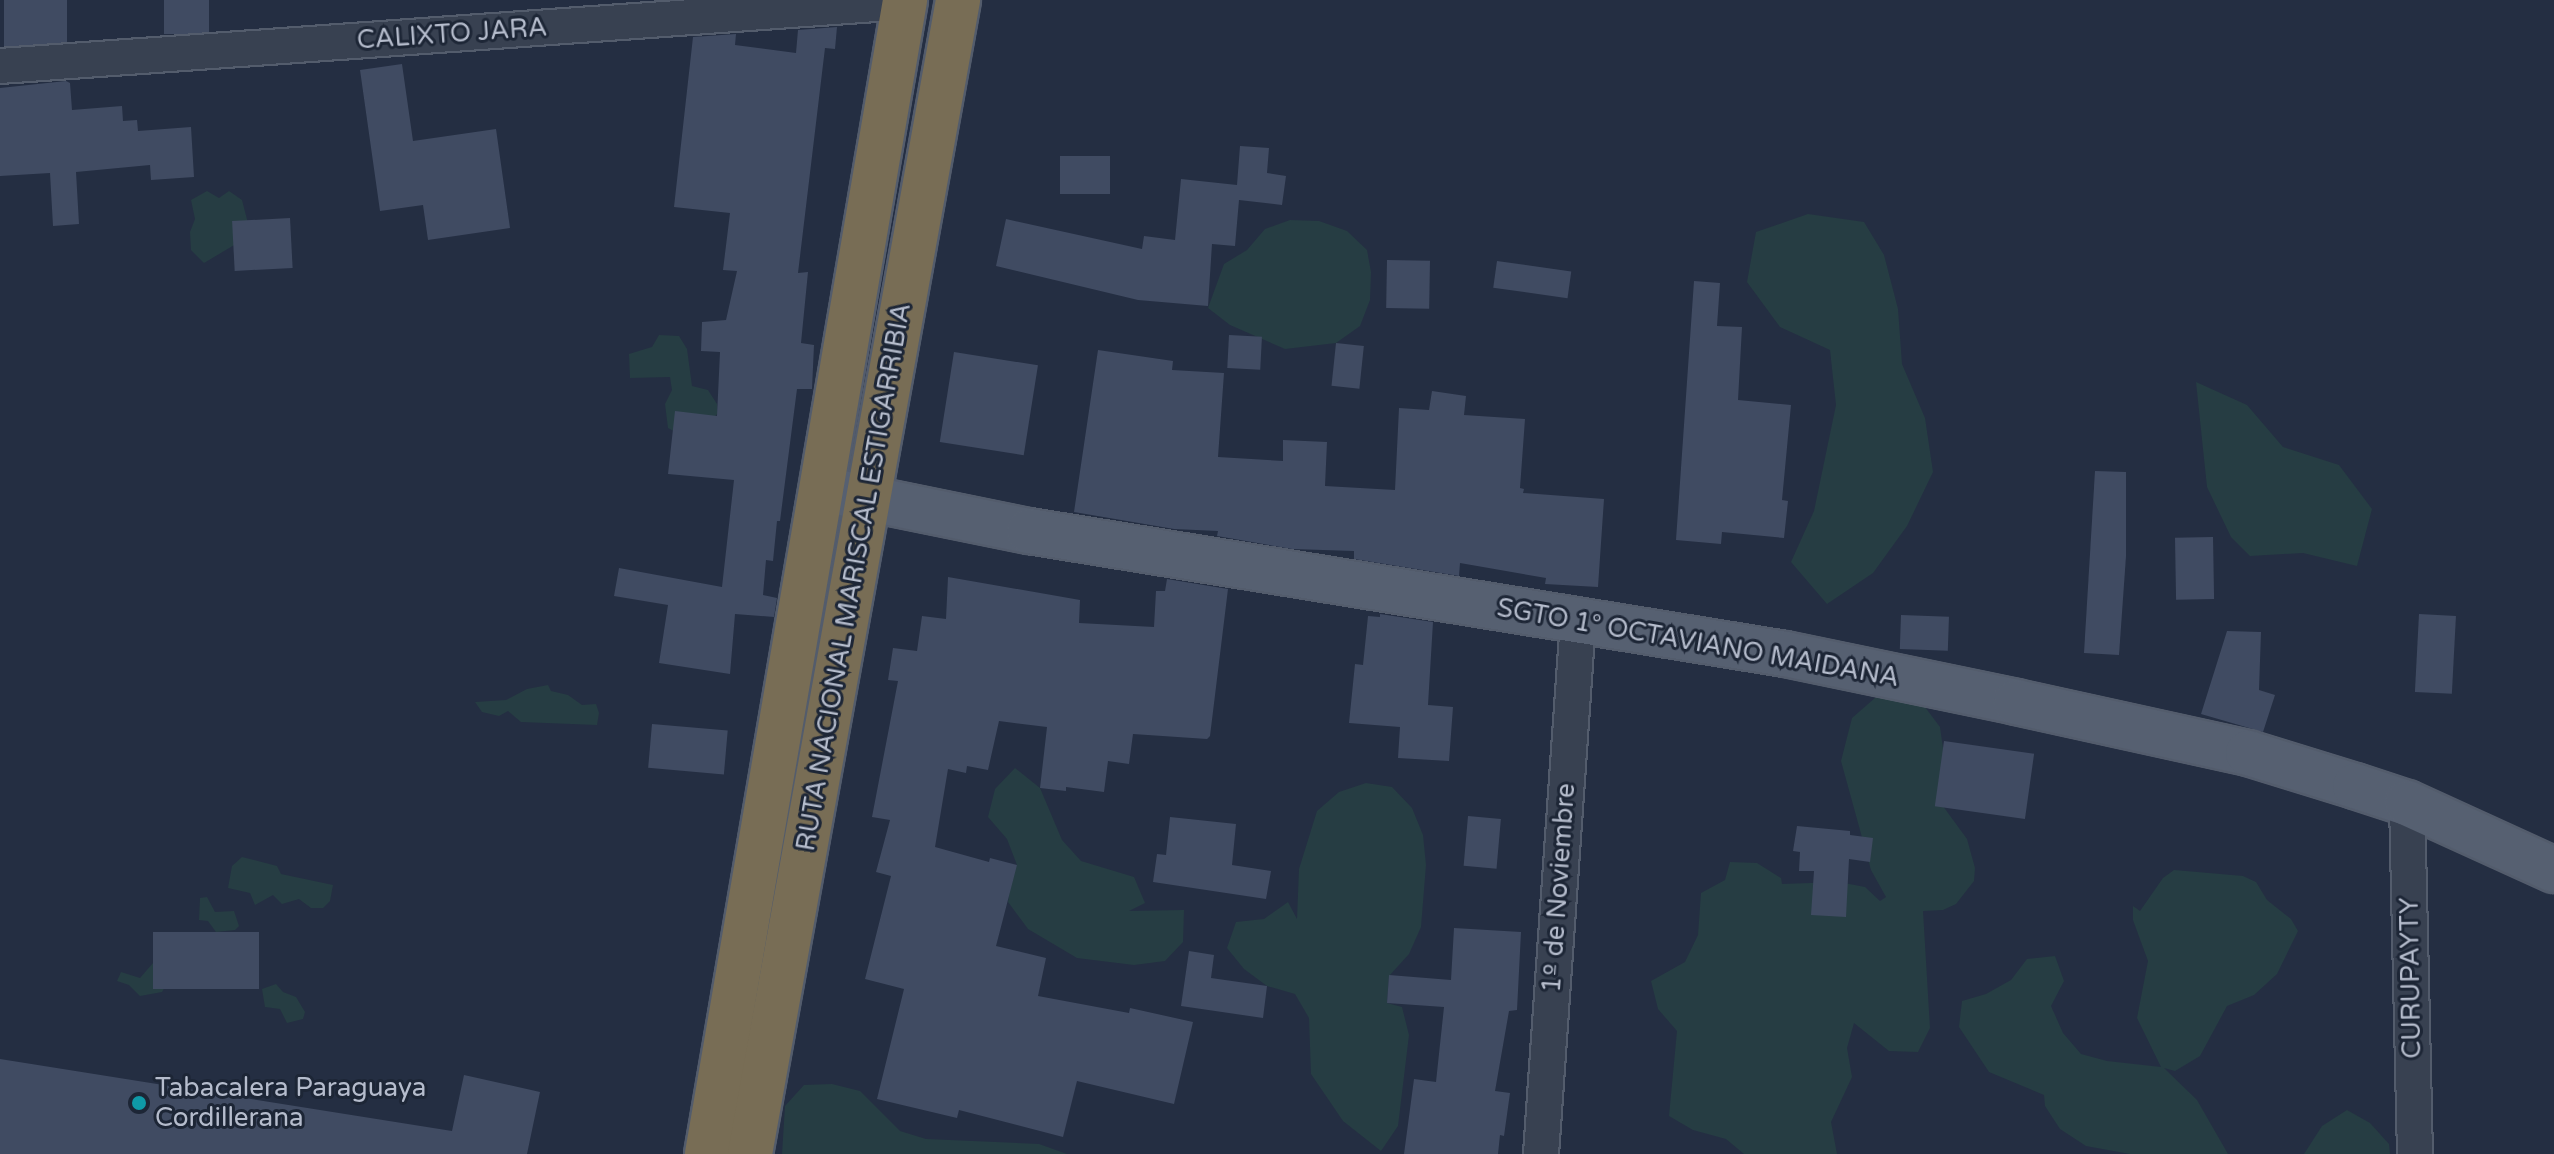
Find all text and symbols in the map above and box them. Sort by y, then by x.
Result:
street label: CALIXTO JARA [356,12,548,56]
street label: RUTA NACIONAL MARISCAL ESTIGARRIBIA [790,301,918,853]
street label: SGTO 1° OCTAVIANO MAIDANA [1495,592,1901,694]
street label: 1º de Noviembre [1536,782,1582,994]
street label: CURUPAYTY [2394,897,2428,1059]
place label: Tabacalera Paraguaya Cordillerana [155,1072,426,1134]
marker: Tabacalera Paraguaya Cordillerana [130,1094,148,1112]

